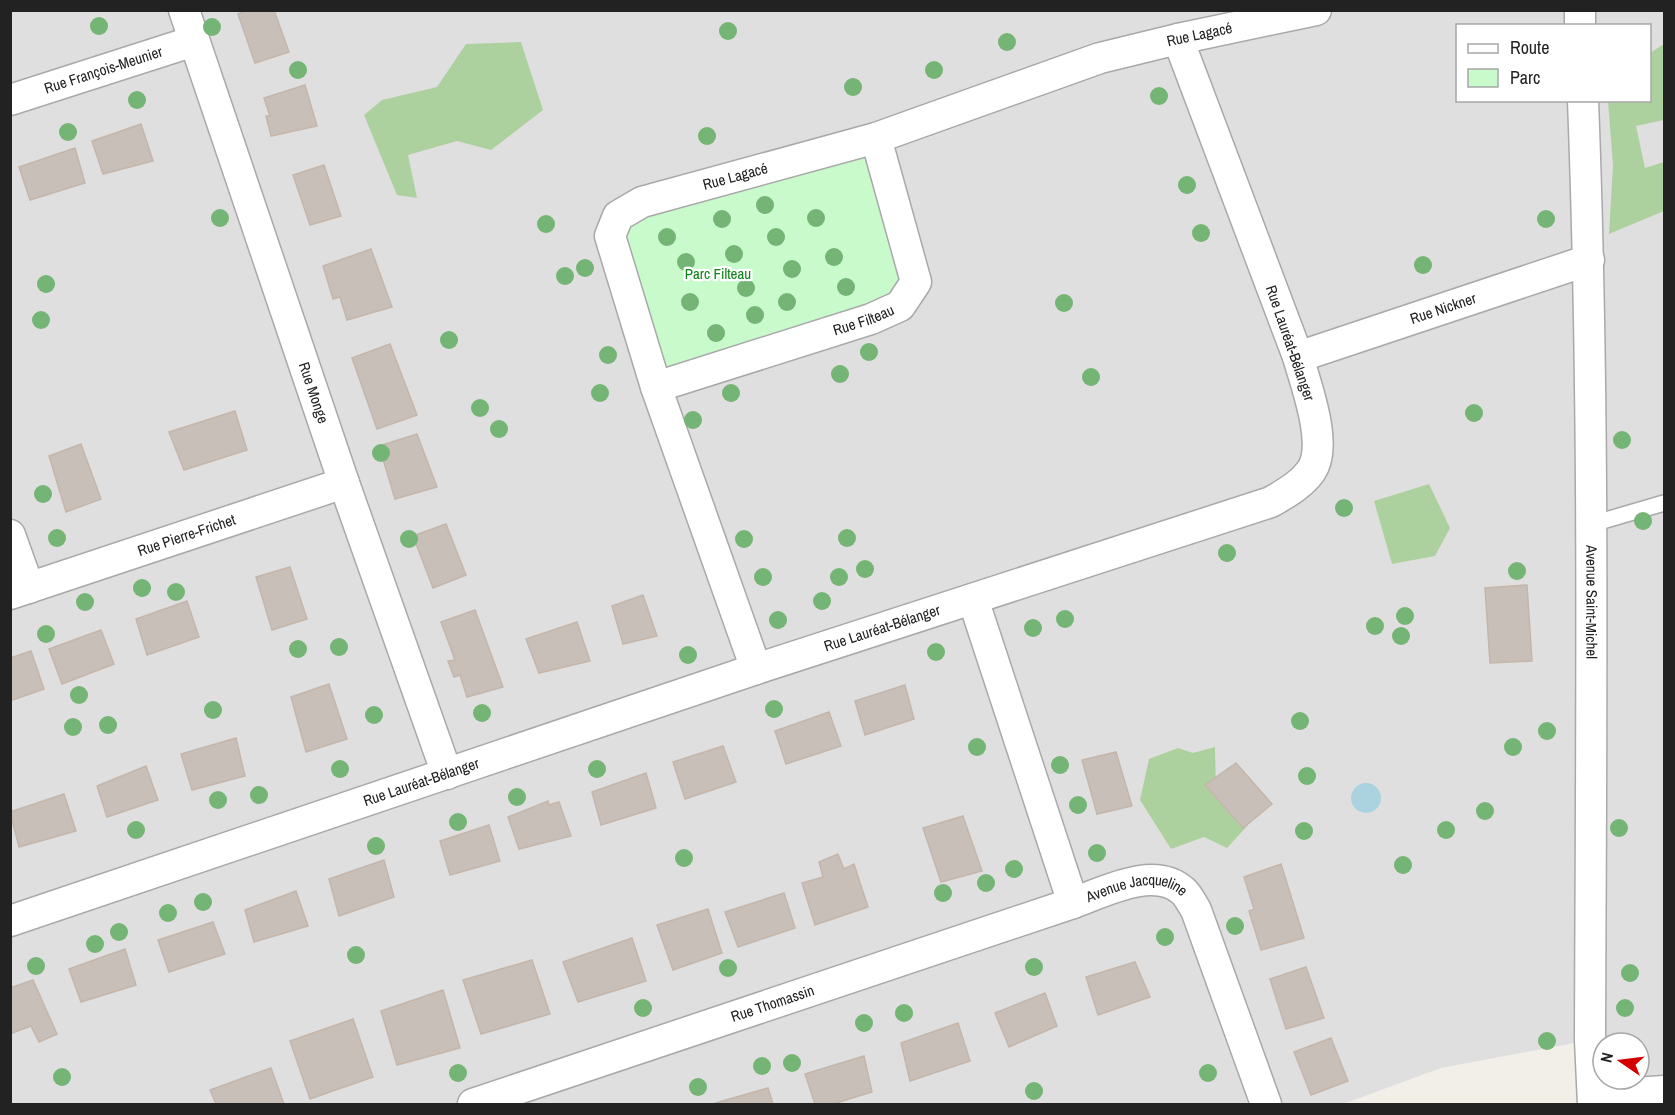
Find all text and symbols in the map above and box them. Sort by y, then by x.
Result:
street label: Rue Lagacé [1164,17,1234,51]
legend [1456,24,1651,102]
text: Route [1510,35,1549,60]
street label: Rue François-Meunier [41,41,165,98]
text: Parc [1510,65,1540,90]
street label: Rue Lagacé [700,157,770,195]
park label: Parc Filteau [685,263,751,284]
street label: Rue Lauréat-Bélanger [1261,282,1320,403]
street label: Rue Nickner [1407,287,1479,329]
street label: Rue Filteau [830,299,897,340]
street label: Rue Monge [294,359,334,426]
street label: Rue Pierre-Frichet [135,509,239,561]
street label: Avenue Saint-Michel [1581,544,1602,659]
street label: Rue Lauréat-Bélanger [821,599,943,656]
street label: Rue Lauréat-Bélanger [360,752,482,811]
text: Avenue Jacqueline [1082,869,1193,907]
street label: Avenue Jacqueline [1082,890,1186,910]
street label: Rue Thomassin [728,979,817,1027]
north arrow [1591,1031,1651,1091]
text: N [1595,1050,1618,1065]

